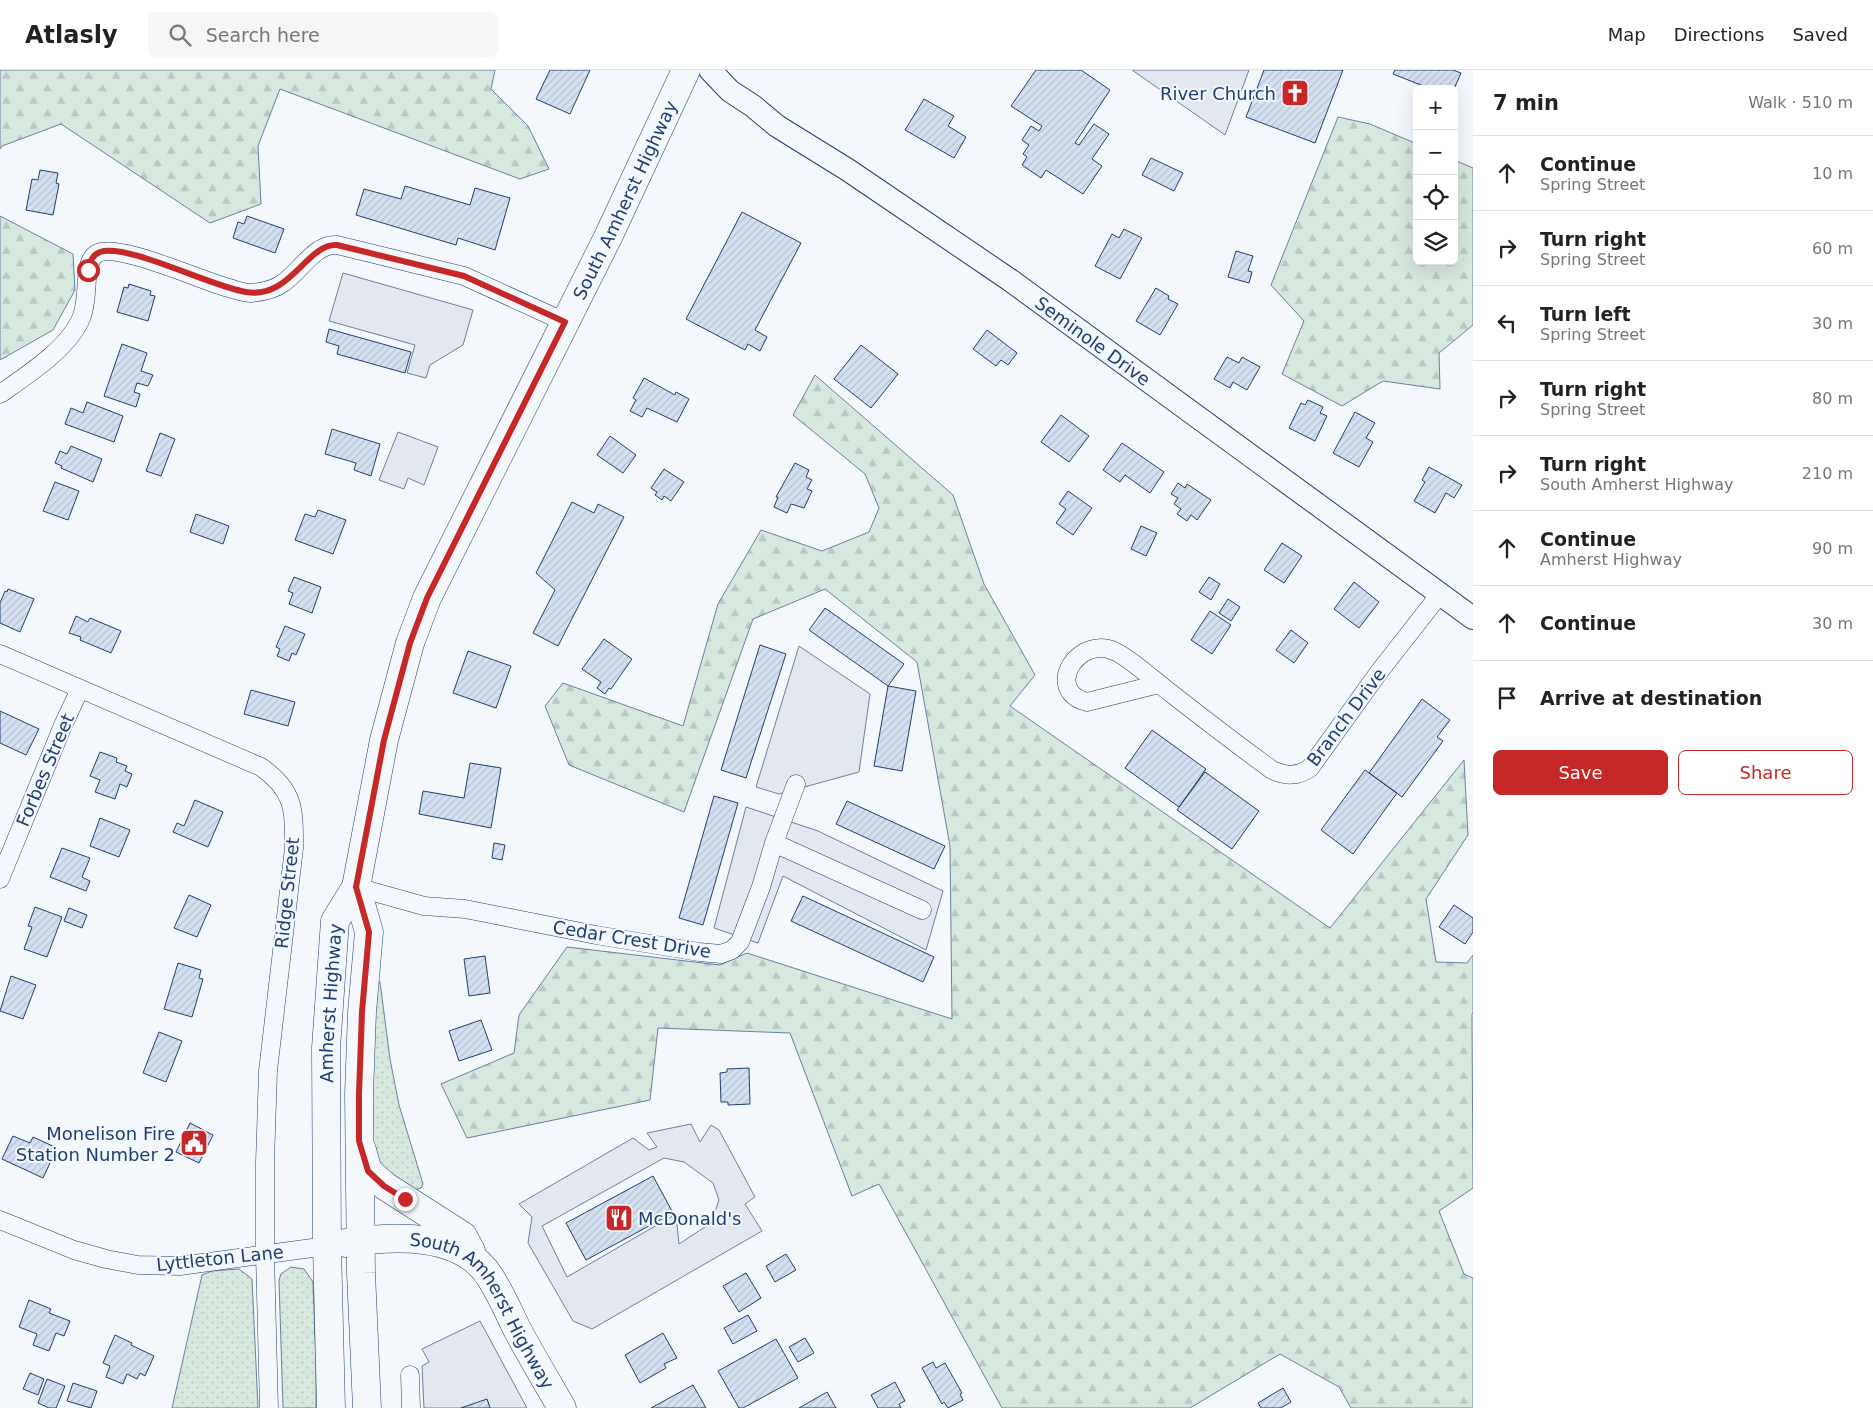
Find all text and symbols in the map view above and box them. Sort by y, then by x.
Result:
search box [148,12,498,57]
text: Atlasly [25,21,118,49]
icon: search [166,21,194,49]
text: Search here [206,24,320,46]
text: Map [1608,24,1646,45]
text: Directions [1674,24,1764,45]
text: Saved [1792,24,1848,45]
church icon: River Church [1280,78,1310,108]
place label: River Church [1160,83,1276,104]
map controls [1413,85,1458,265]
button: + [1413,85,1458,130]
text: 7 min [1493,91,1559,115]
text: Walk · 510 m [1748,93,1853,112]
street label: South Amherst Highway [568,97,681,303]
button: − [1413,130,1458,175]
text: Continue [1540,153,1636,175]
icon: ahead [1493,159,1521,187]
text: 10 m [1812,164,1853,183]
button: locate [1413,175,1458,220]
text: Spring Street [1540,175,1645,194]
button: layers [1413,220,1458,265]
text: Turn right [1540,228,1646,250]
icon: right [1493,234,1521,262]
text: 60 m [1812,239,1853,258]
text: Spring Street [1540,250,1645,269]
route start [77,259,100,282]
street label: Seminole Drive [1031,292,1155,390]
text: Turn left [1540,303,1631,325]
icon: left [1493,309,1521,337]
text: 30 m [1812,314,1853,333]
text: Spring Street [1540,325,1645,344]
text: Turn right [1540,378,1646,400]
icon: right [1493,384,1521,412]
text: 80 m [1812,389,1853,408]
text: Spring Street [1540,400,1645,419]
text: Turn right [1540,453,1646,475]
icon: right [1493,459,1521,487]
text: 210 m [1802,464,1853,483]
text: South Amherst Highway [1540,475,1734,494]
text: Continue [1540,528,1636,550]
icon: ahead [1493,534,1521,562]
text: 90 m [1812,539,1853,558]
text: Amherst Highway [1540,550,1682,569]
icon: ahead [1493,609,1521,637]
text: Continue [1540,612,1636,634]
text: 30 m [1812,614,1853,633]
street label: Branch Drive [1302,664,1390,770]
icon: arrive [1493,684,1521,712]
text: Arrive at destination [1540,687,1762,709]
street label: Forbes Street [12,710,78,830]
button: Save [1493,750,1668,795]
button: Share [1678,750,1853,795]
street label: Ridge Street [271,836,303,950]
street label: Cedar Crest Drive [551,916,713,962]
street label: Amherst Highway [315,922,345,1083]
place label: Monelison Fire Station Number 2 [16,1123,175,1165]
public building icon: Monelison Fire Station Number 2 [179,1128,209,1158]
route end [394,1188,417,1211]
restaurant icon: McDonald's [604,1203,634,1233]
place label: McDonald's [638,1208,742,1229]
street label: South Amherst Highway [409,1228,559,1393]
street label: Lyttleton Lane [155,1241,285,1275]

